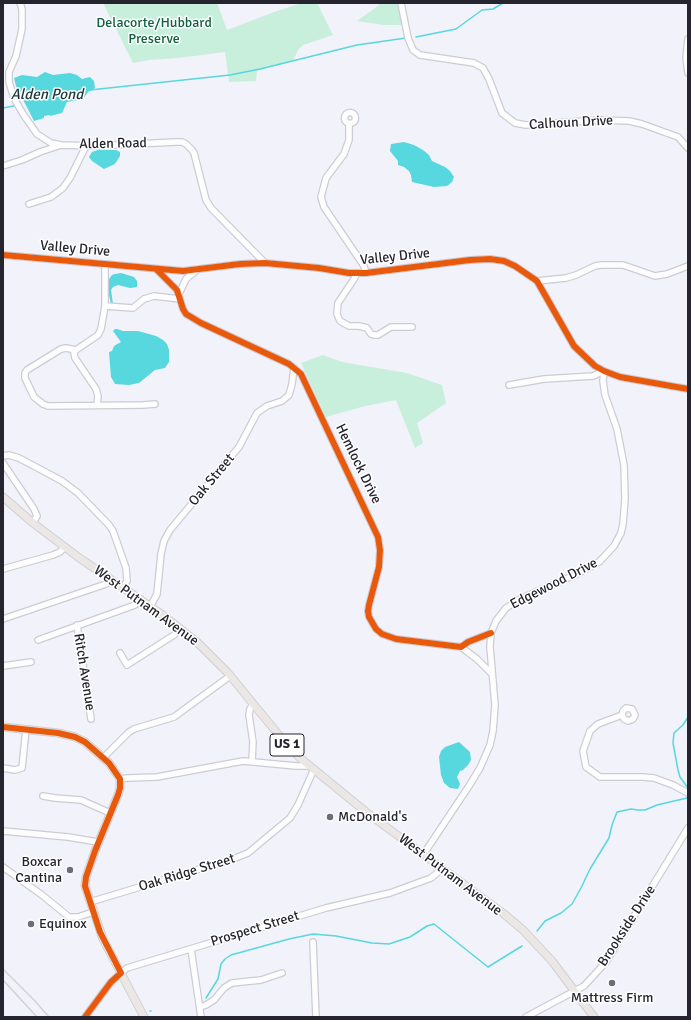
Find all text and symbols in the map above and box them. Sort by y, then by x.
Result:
park label: Delacorte/Hubbard Preserve [96,15,212,48]
water label: Alden Pond [11,86,83,104]
street label: Calhoun Drive [529,112,613,134]
street label: Alden Road [79,135,147,153]
street label: Valley Drive [39,238,111,260]
street label: Valley Drive [359,245,431,269]
street label: Hemlock Drive [331,421,385,507]
street label: Oak Street [185,451,239,509]
street label: Edgewood Drive [508,555,600,613]
street label: West Putnam Avenue [90,562,202,650]
street label: Ritch Avenue [70,632,98,712]
road number: US 1 [270,734,304,756]
place label: McDonald's [338,809,407,825]
marker: McDonald's [325,812,335,822]
street label: West Putnam Avenue [395,831,505,919]
street label: Oak Ridge Street [137,850,237,896]
place label: Boxcar Cantina [15,854,62,886]
marker: Boxcar Cantina [65,865,75,875]
street label: Brookside Drive [594,882,660,970]
street label: Prospect Street [209,908,301,950]
place label: Equinox [39,916,87,932]
marker: Equinox [26,919,36,929]
marker: Mattress Firm [607,978,617,988]
place label: Mattress Firm [571,990,653,1006]

